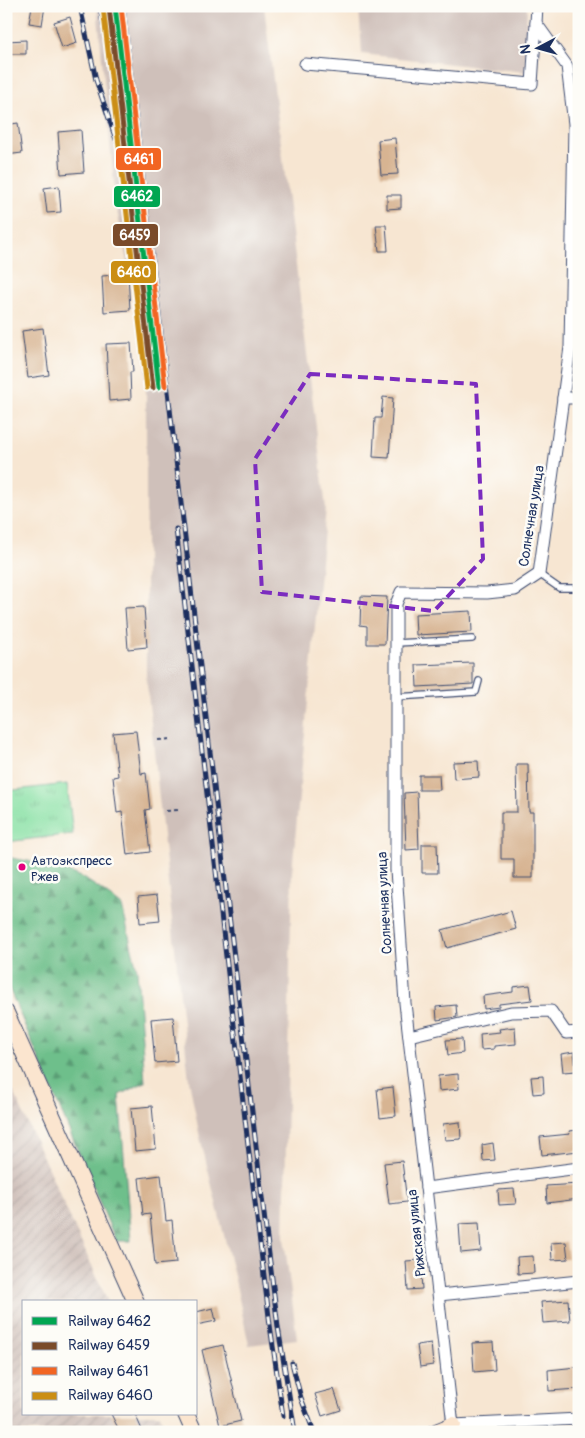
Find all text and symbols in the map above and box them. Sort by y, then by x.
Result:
north arrow [512,22,562,72]
text: N [517,44,535,55]
line badge: 6461 [115,147,162,171]
text: 6461 [124,151,154,168]
line badge: 6462 [113,185,161,208]
text: 6462 [121,188,153,205]
line badge: 6459 [112,223,159,247]
text: 6459 [119,227,151,244]
line badge: 6460 [110,260,157,284]
text: 6460 [117,264,151,281]
street label: Солнечная улица [515,464,548,568]
street label: Солнечная улица [373,851,396,955]
place label: Автоэкспресс Ржев [31,853,112,885]
marker: Автоэкспресс Ржев [17,862,27,872]
street label: Рижская улица [403,1189,430,1277]
legend [22,1300,198,1416]
text: Railway 6462 [68,1312,151,1331]
text: Railway 6459 [68,1336,150,1355]
text: Railway 6461 [68,1362,149,1381]
text: Railway 6460 [68,1386,153,1405]

